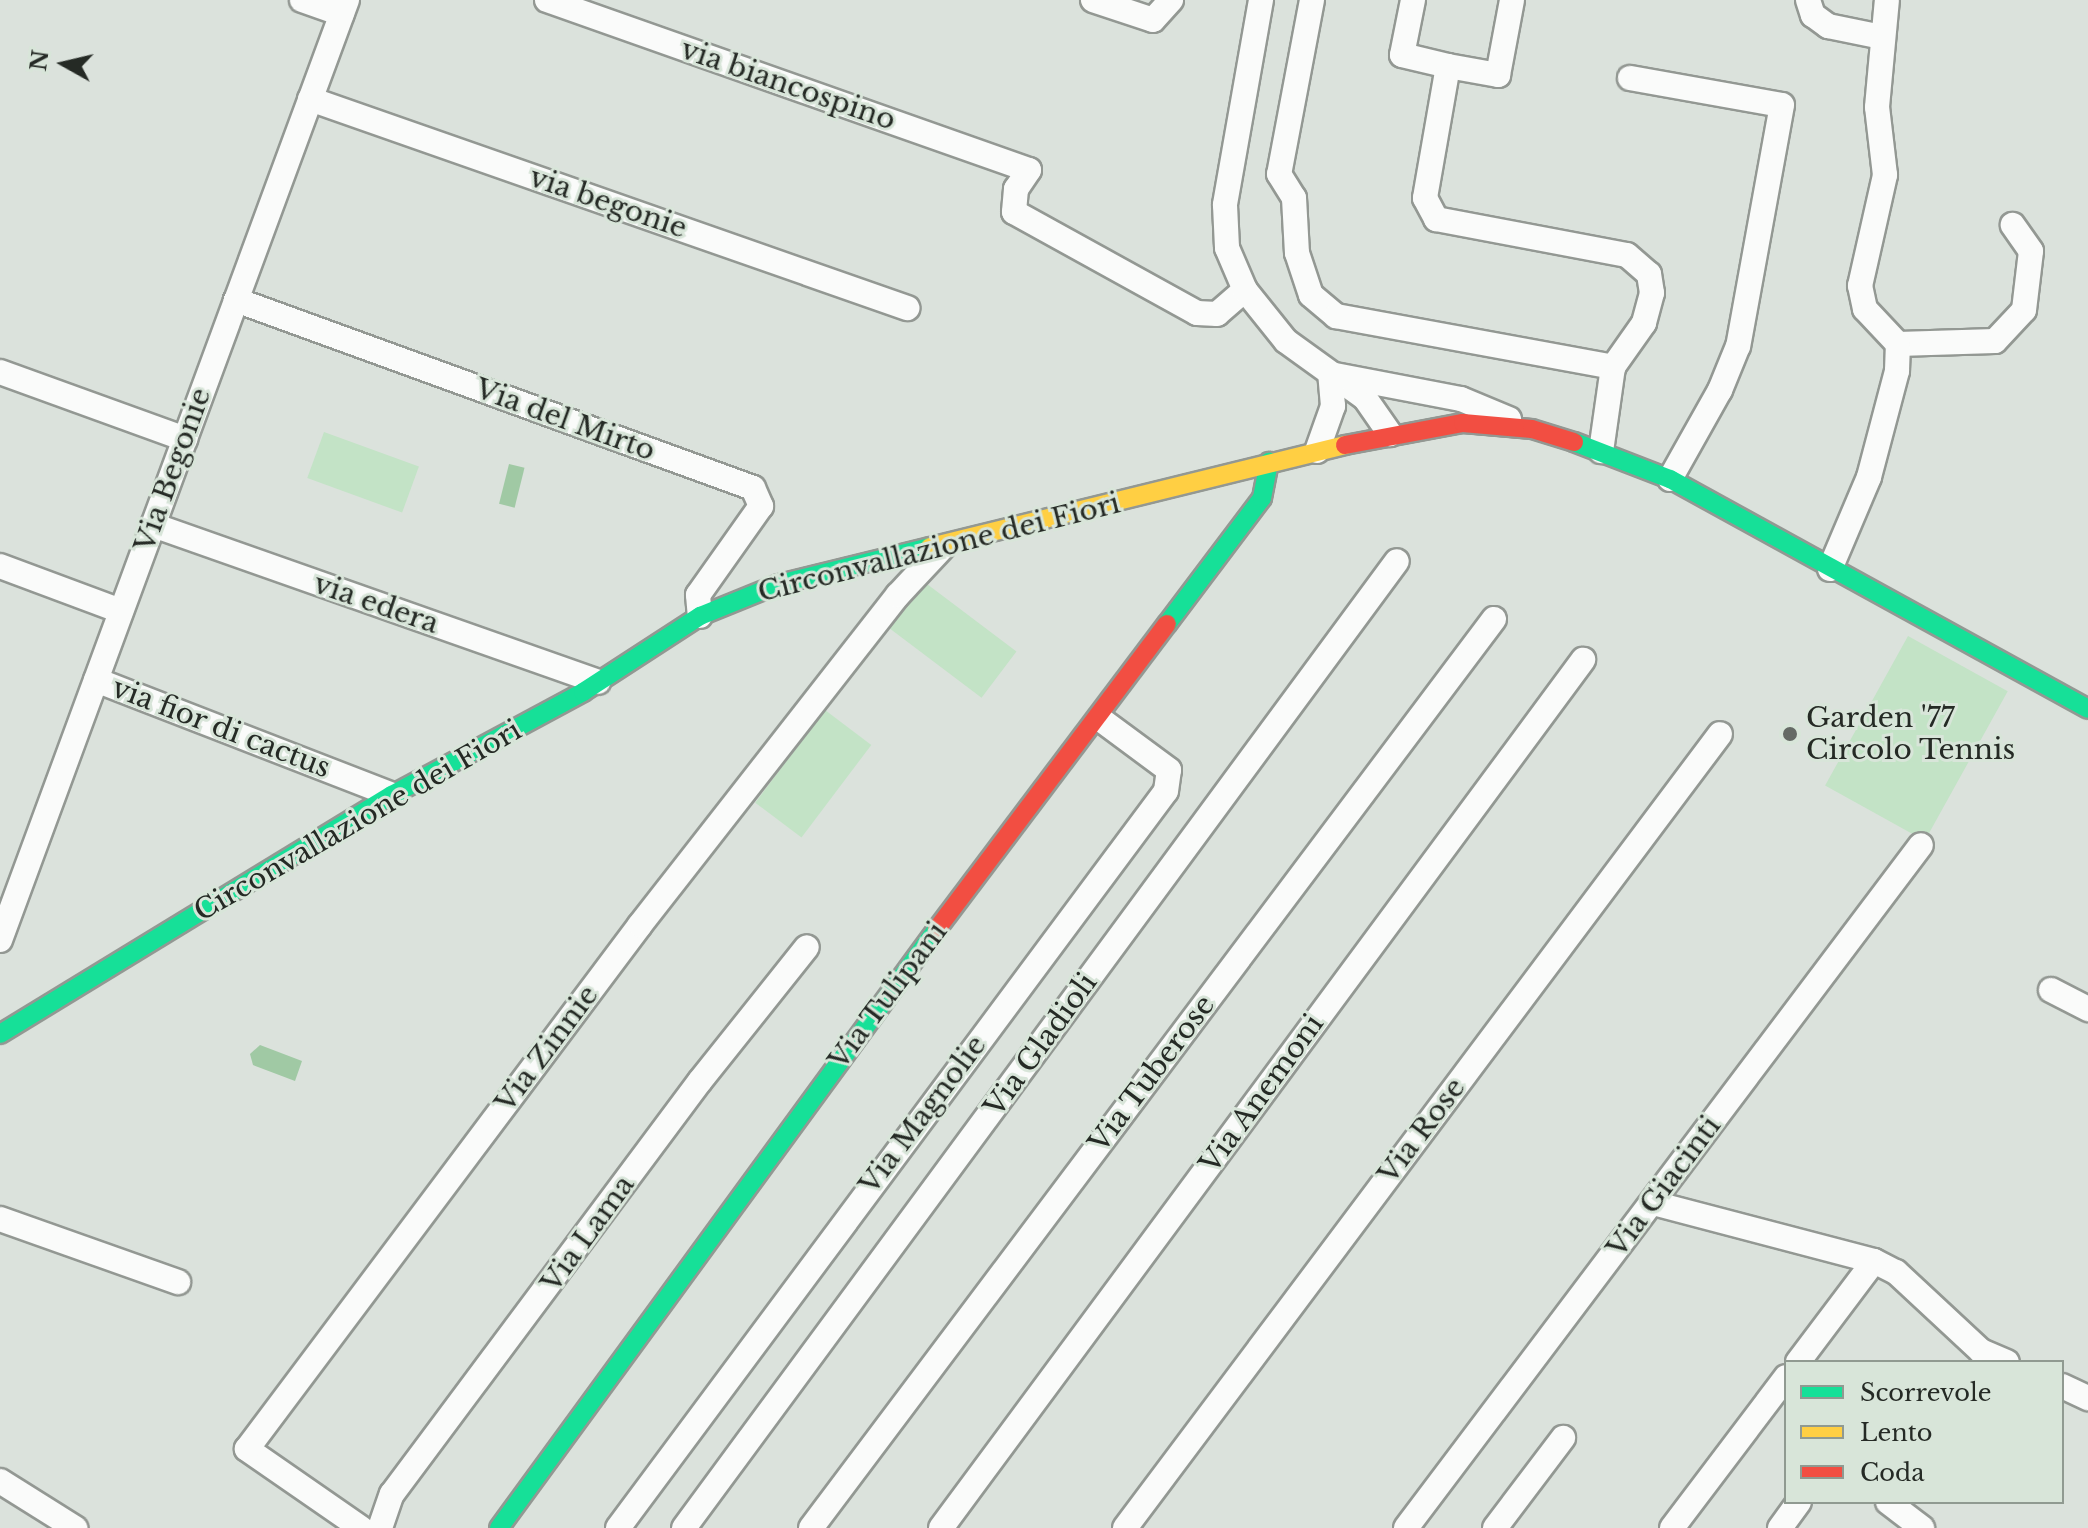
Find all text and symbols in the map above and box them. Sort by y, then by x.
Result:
north arrow [24,24,104,104]
street label: via biancospino [676,32,900,138]
text: N [25,48,55,73]
street label: via begonie [525,160,691,246]
street label: Via del Mirto [470,372,660,468]
street label: Via Begonie [128,383,218,557]
street label: Circonvallazione dei Fiori [754,487,1124,609]
street label: via edera [309,567,443,641]
street label: via fior di cactus [107,671,335,785]
place label: Garden '77 Circolo Tennis [1806,701,2016,767]
street label: Circonvallazione dei Fiori [189,713,527,929]
marker: Garden '77 Circolo Tennis [1781,725,1799,743]
street label: Via Tulipani [821,915,955,1077]
street label: Via Gladioli [978,967,1104,1123]
street label: Via Zinnie [488,979,606,1119]
street label: Via Tuberose [1082,988,1222,1160]
street label: Via Anemoni [1193,1008,1331,1180]
street label: Via Magnolie [852,1029,994,1201]
street label: Via Rose [1371,1072,1473,1190]
street label: Via Giacinti [1600,1110,1728,1264]
street label: Via Lama [534,1169,642,1299]
legend [1784,1360,2064,1504]
text: Scorrevole [1860,1378,1991,1407]
text: Lento [1860,1418,1933,1447]
text: Coda [1860,1458,1924,1487]

